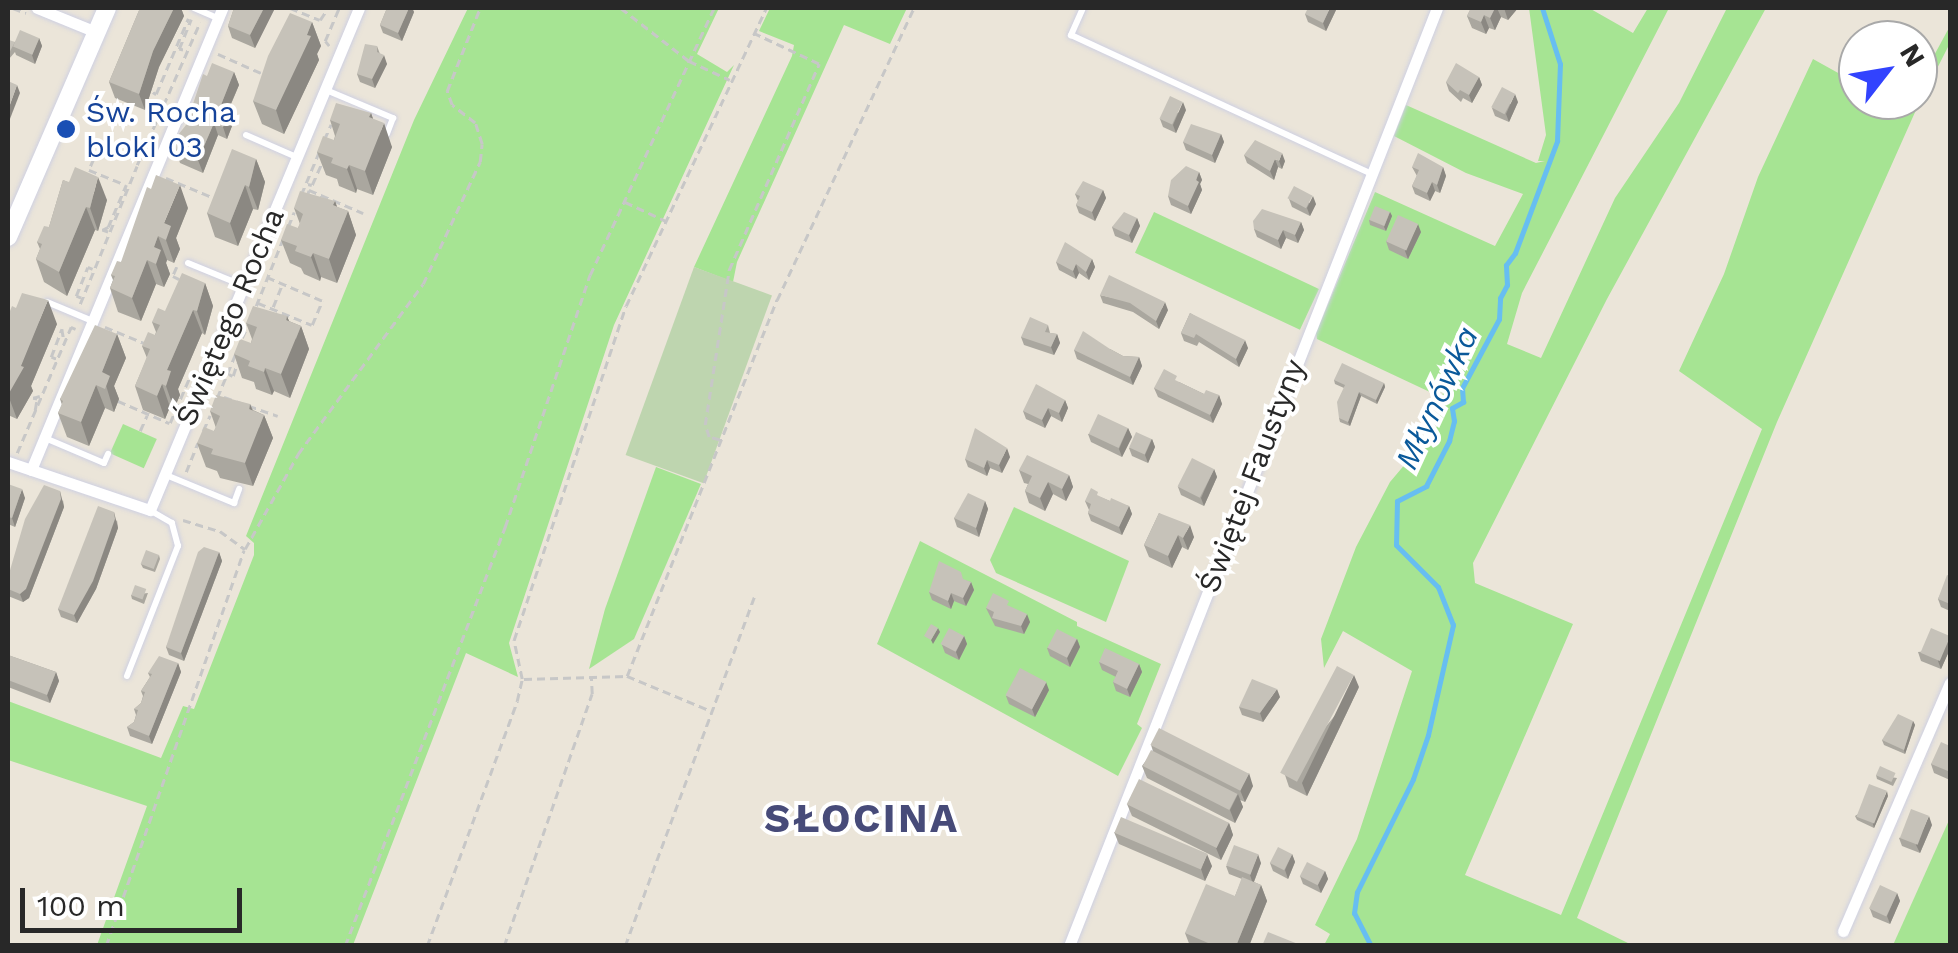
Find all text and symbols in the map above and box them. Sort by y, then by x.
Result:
north arrow [1838,20,1938,120]
text: N [1893,38,1932,73]
place label: Św. Rocha bloki 03 [86,94,236,164]
marker: Św. Rocha bloki 03 [55,118,77,140]
street label: Świętego Rocha [168,203,292,431]
water label: Młynówka [1387,321,1487,475]
street label: Świętej Faustyny [1191,354,1313,598]
district label: SŁOCINA [764,795,960,843]
scale bar [25,868,248,930]
text: 100 m [37,888,125,923]

